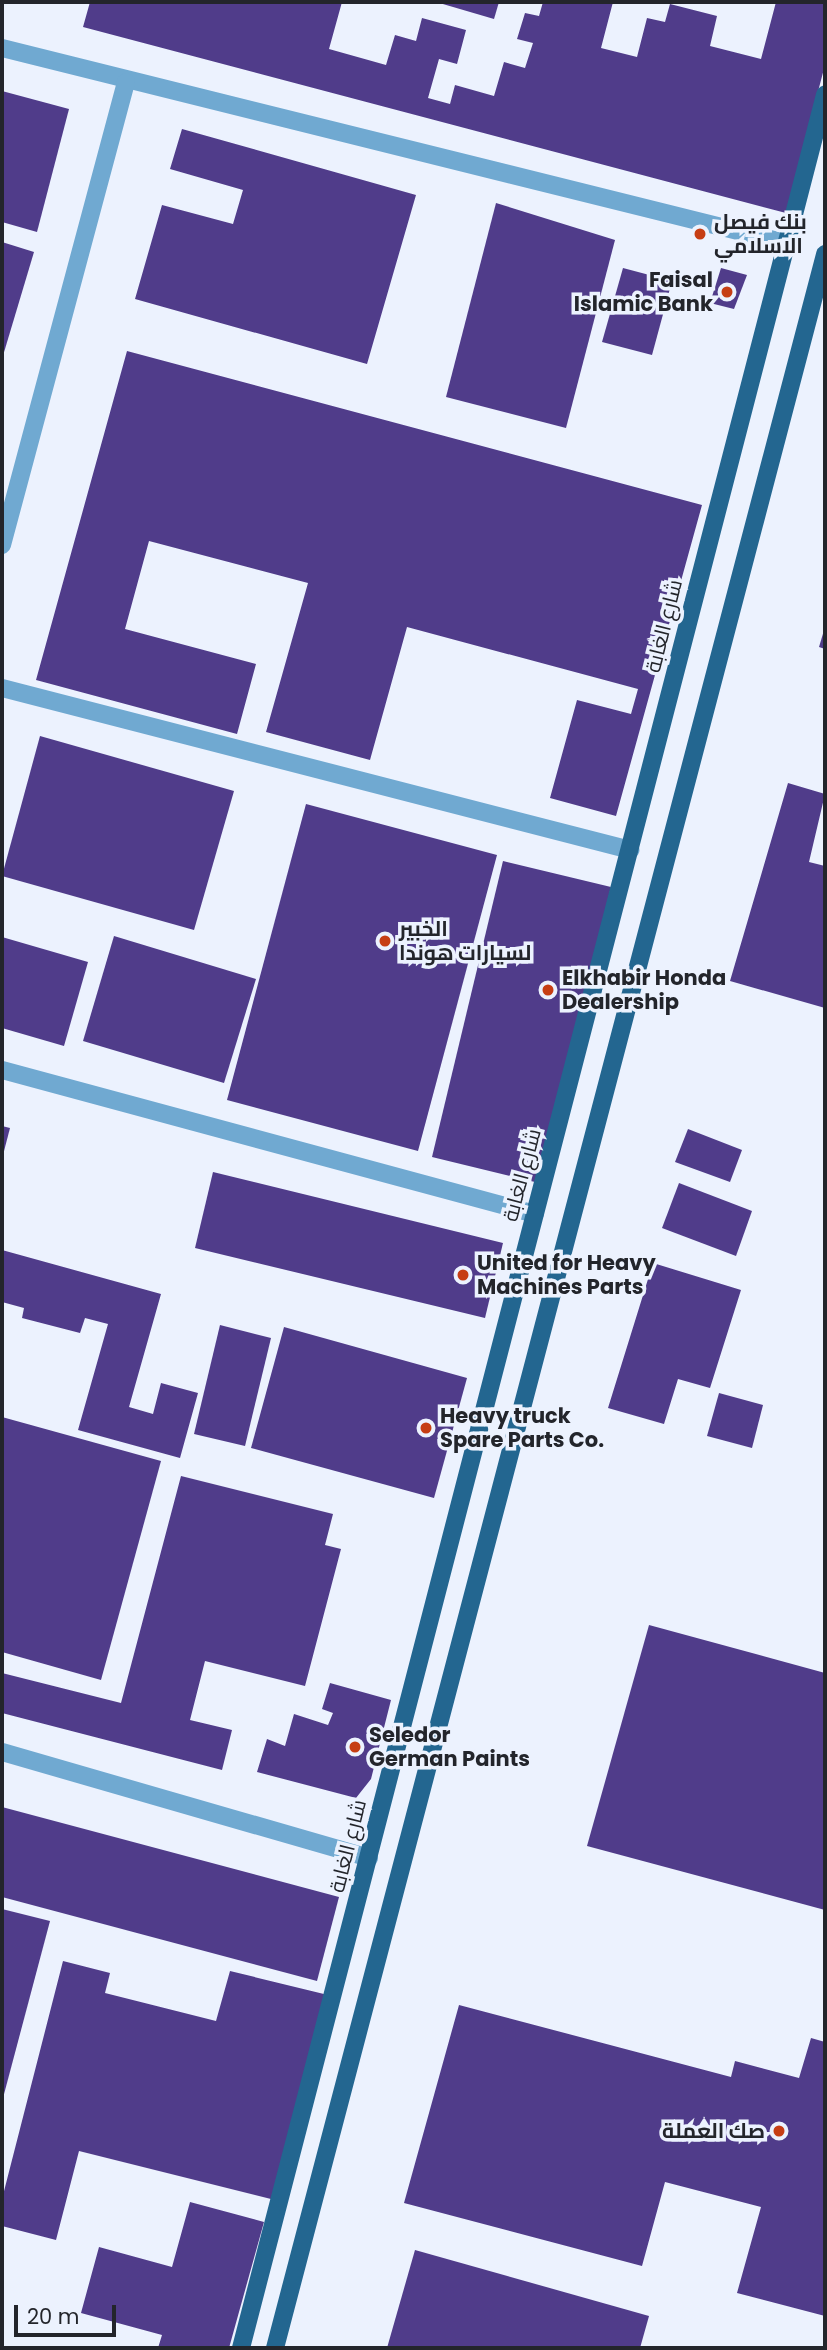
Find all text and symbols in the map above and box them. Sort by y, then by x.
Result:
place label: بنك فيصل الاسلامي [714,209,807,259]
marker: بنك فيصل الاسلامي [692,226,708,242]
place label: Faisal Islamic Bank [574,267,713,317]
marker: Faisal Islamic Bank [719,284,735,300]
street label: شارع الغابة [640,577,688,675]
place label: الخبير لسيارات هوندا [399,916,531,966]
marker: الخبير لسيارات هوندا [377,933,393,949]
place label: Elkhabir Honda Dealership [562,965,726,1015]
marker: Elkhabir Honda Dealership [540,982,556,998]
street label: شارع الغابة [498,1126,546,1224]
place label: United for Heavy Machines Parts [477,1250,656,1300]
marker: United for Heavy Machines Parts [455,1267,471,1283]
place label: Heavy truck Spare Parts Co. [440,1403,604,1453]
marker: Heavy truck Spare Parts Co. [418,1420,434,1436]
place label: Seledor German Paints [369,1722,530,1772]
marker: Seledor German Paints [347,1739,363,1755]
street label: شارع الغابة [324,1797,372,1895]
place label: صك العملة [662,2118,765,2144]
marker: صك العملة [771,2123,787,2139]
scale bar [18,2290,119,2334]
text: 20 m [27,2302,80,2331]

